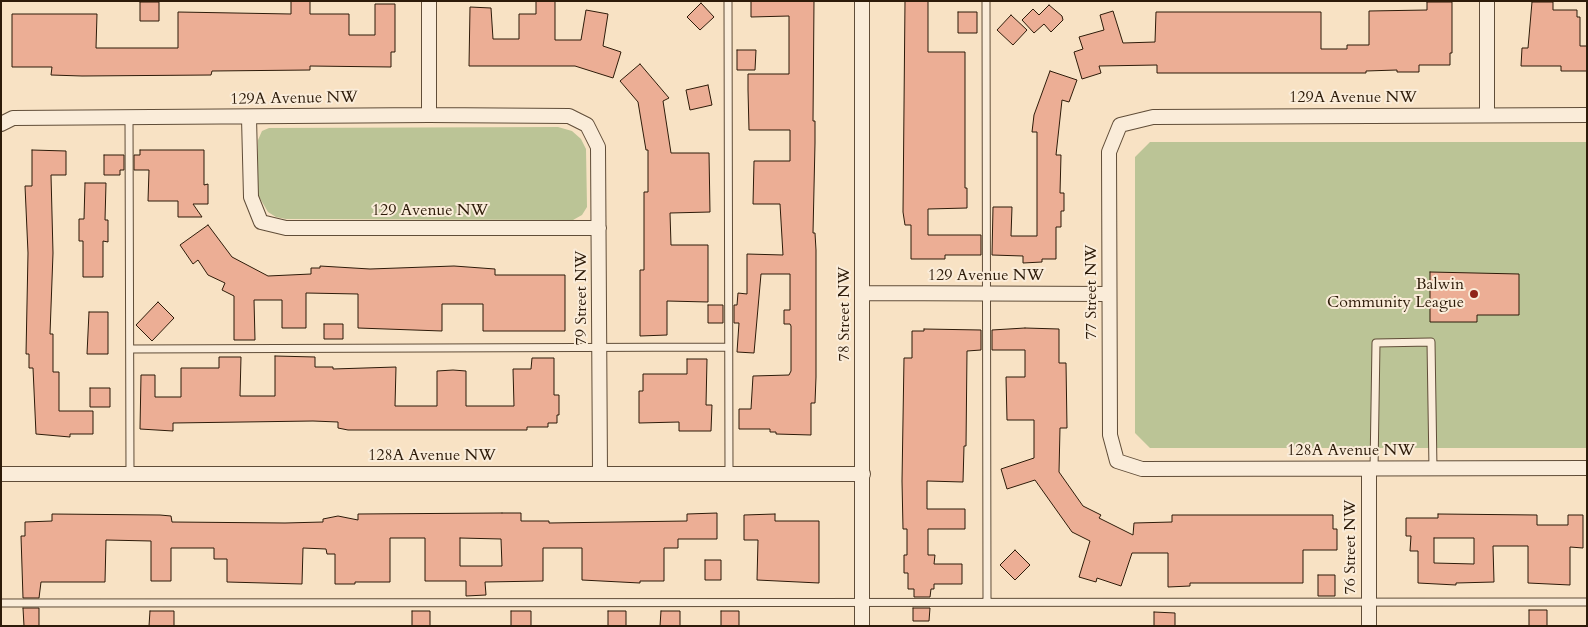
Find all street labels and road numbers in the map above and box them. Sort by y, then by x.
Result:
street label: 129A Avenue NW [230,88,358,110]
street label: 129A Avenue NW [1289,88,1417,108]
street label: 129 Avenue NW [372,201,488,221]
street label: 77 Street NW [1082,245,1102,339]
street label: 79 Street NW [572,251,592,345]
street label: 129 Avenue NW [928,266,1044,286]
street label: 78 Street NW [835,267,855,361]
street label: 128A Avenue NW [1287,441,1415,461]
street label: 128A Avenue NW [368,446,496,466]
street label: 76 Street NW [1341,500,1361,594]

